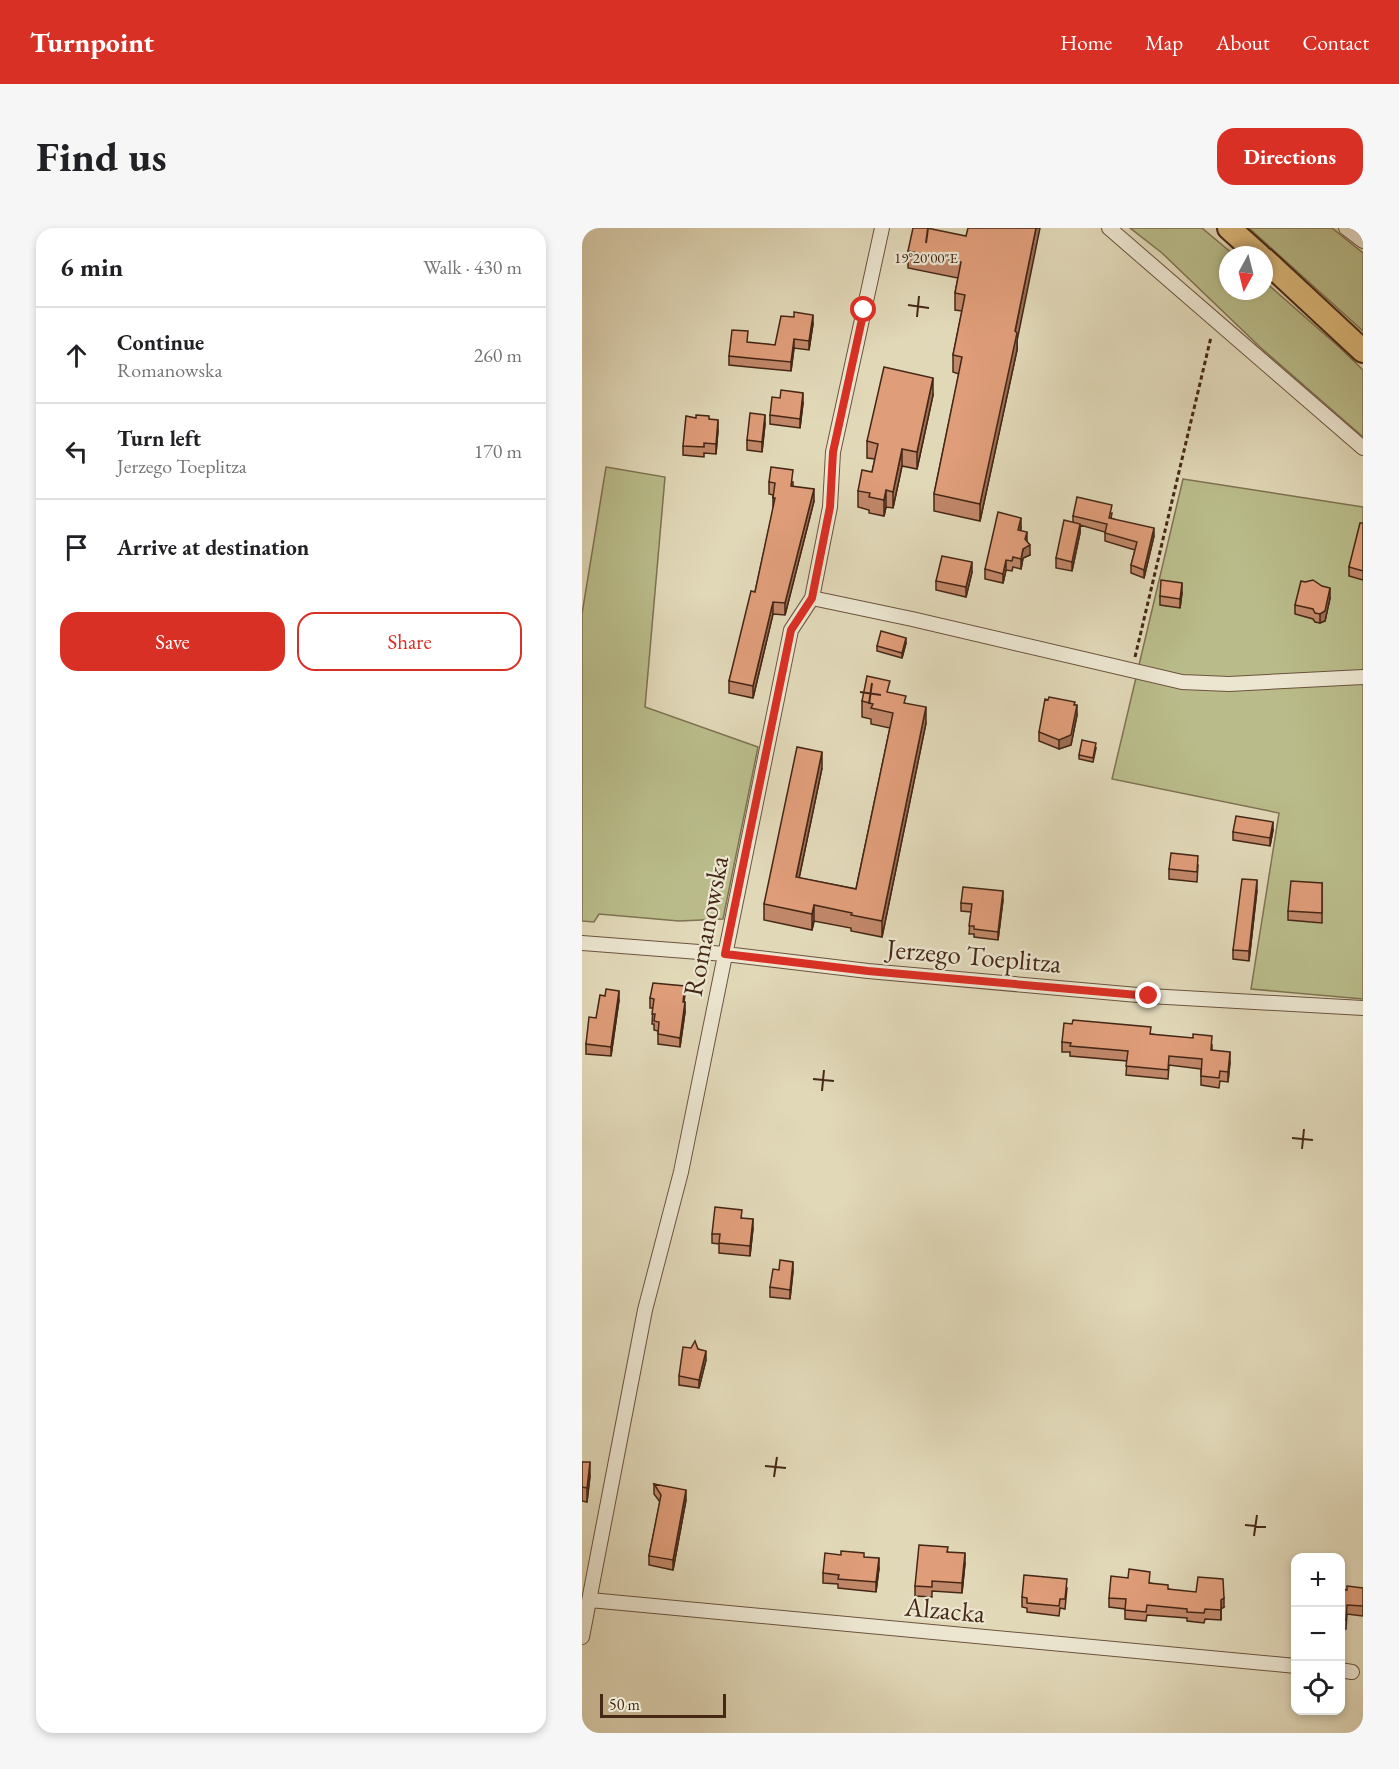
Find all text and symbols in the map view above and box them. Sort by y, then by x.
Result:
text: Turnpoint [30,24,154,60]
text: Home [1060,29,1112,56]
text: Map [1145,29,1183,56]
text: About [1216,29,1269,56]
text: Contact [1302,29,1369,56]
button: Directions [1217,128,1363,185]
text: Find us [36,129,167,184]
north arrow [1219,246,1273,300]
text: 19°20'00"E [894,248,959,267]
text: 6 min [60,250,123,284]
text: Walk · 430 m [423,254,522,280]
route start [850,296,876,322]
text: Continue [117,328,204,357]
icon: ahead [60,339,93,372]
text: 260 m [474,342,522,368]
text: Romanowska [117,357,222,383]
text: Turn left [117,424,201,453]
icon: left [60,435,93,468]
text: 170 m [474,438,522,464]
text: Jerzego Toeplitza [117,453,247,479]
icon: arrive [60,531,93,564]
text: Arrive at destination [117,533,309,562]
button: Save [60,612,285,671]
button: Share [297,612,522,671]
street label: Romanowska [675,853,736,999]
street label: Jerzego Toeplitza [883,930,1063,981]
route end [1135,982,1161,1008]
map controls [1291,1553,1345,1715]
button: + [1291,1553,1345,1607]
street label: Alzacka [902,1588,987,1630]
button: − [1291,1607,1345,1661]
button: locate [1291,1661,1345,1715]
scale bar [600,1691,726,1718]
text: 50 m [609,1694,640,1715]

